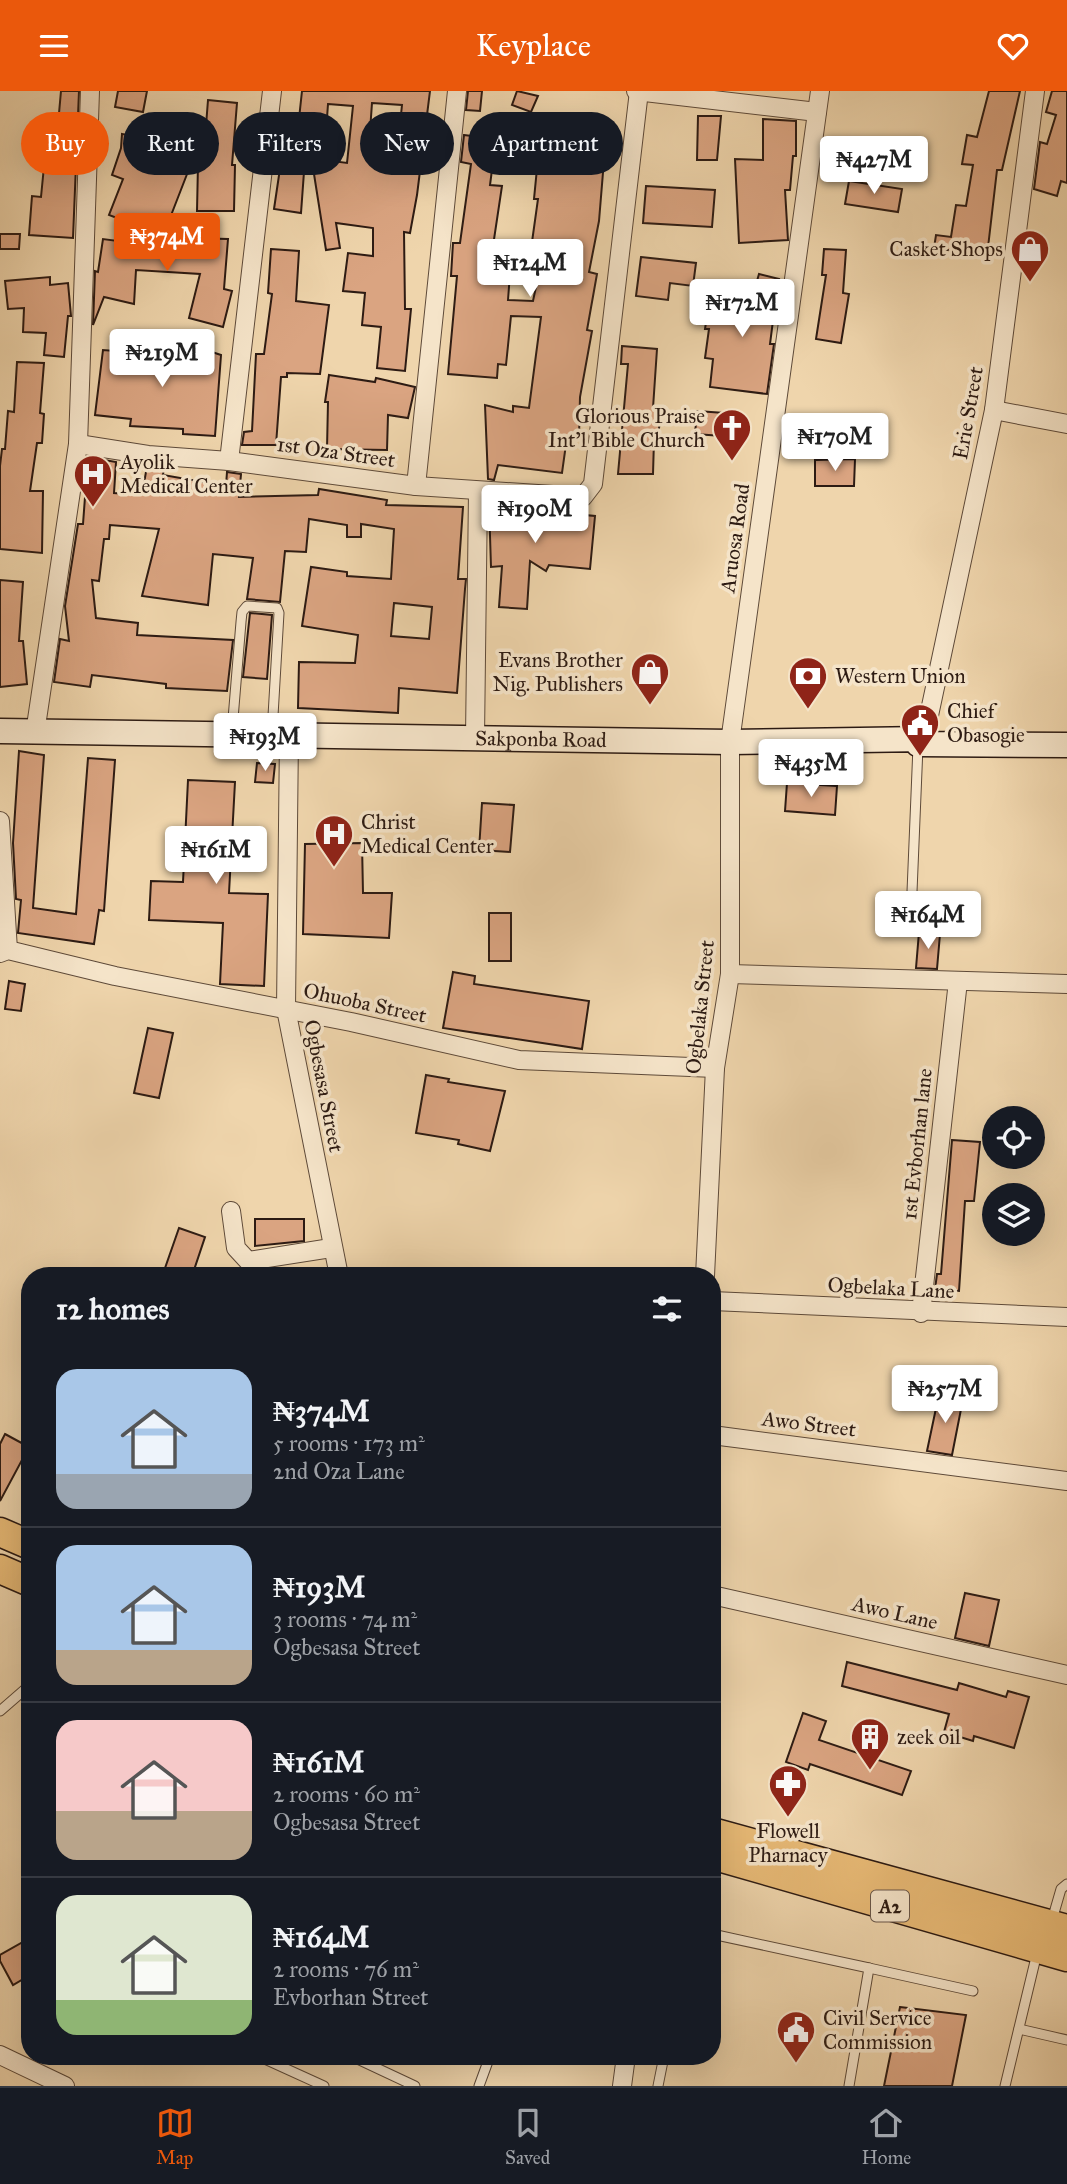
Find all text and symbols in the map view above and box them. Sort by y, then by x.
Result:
text: Keyplace [476,26,591,65]
icon: menu [35,27,73,65]
icon: heart [994,27,1032,65]
chip: Buy [21,112,109,175]
chip: Rent [123,112,219,175]
chip: Filters [233,112,346,175]
chip: New [360,112,454,175]
chip: Apartment [468,112,623,175]
pin: ₦427M [825,137,923,196]
text: ₦427M [836,145,912,173]
pin: ₦374M [118,213,216,273]
text: ₦374M [130,222,204,250]
shop icon: Casket Shops [1009,228,1051,283]
place label: Casket Shops [889,236,1003,262]
pin: ₦124M [481,239,579,299]
text: ₦124M [493,248,567,276]
pin: ₦172M [693,279,791,339]
text: ₦172M [705,288,779,316]
pin: ₦219M [113,329,211,389]
text: ₦219M [126,338,198,366]
street label: Erie Street [947,364,989,462]
place label: Glorious Praise Int'l Bible Church [548,403,705,453]
church icon: Glorious Praise Int'l Bible Church [711,407,753,462]
pin: ₦170M [786,413,884,473]
text: ₦170M [797,422,873,450]
street label: 1st Oza Street [275,431,397,473]
place label: Ayolik Medical Center [119,449,253,499]
hospital icon: Ayolik Medical Center [72,453,114,508]
street label: Aruosa Road [714,481,756,595]
pin: ₦190M [486,485,584,545]
text: ₦190M [498,494,572,522]
place label: Evans Brother Nig. Publishers [493,647,623,697]
shop icon: Evans Brother Nig. Publishers [629,651,671,706]
bank icon: Western Union [787,655,829,710]
place label: Western Union [835,663,966,689]
place label: Chief Obasogie [947,698,1025,748]
public building icon: Chief Obasogie [899,702,941,757]
pin: ₦193M [216,713,314,773]
text: ₦193M [230,722,300,750]
street label: Sakponba Road [475,725,607,753]
pin: ₦435M [762,739,860,799]
text: ₦435M [774,748,848,776]
place label: Christ Medical Center [361,809,494,859]
hospital icon: Christ Medical Center [313,813,355,868]
pin: ₦161M [167,827,265,886]
text: ₦161M [181,835,251,863]
pin: ₦164M [879,891,977,951]
text: ₦164M [891,900,965,928]
street label: Ogbelaka Street [680,938,720,1075]
street label: Ohuoba Street [301,977,429,1029]
street label: Ogbesasa Street [298,1018,350,1155]
street label: 1st Evborhan lane [896,1067,938,1221]
map controls [982,1106,1045,1246]
button: locate [982,1106,1045,1169]
button: layers [982,1183,1045,1246]
street label: Ogbelaka Lane [827,1272,955,1304]
icon: filters [648,1290,686,1328]
text: 12 homes [56,1291,169,1327]
pin: ₦257M [896,1365,994,1425]
text: ₦257M [908,1374,982,1402]
text: ₦374M [273,1393,370,1429]
icon: home [112,1397,196,1481]
street label: Awo Street [759,1405,858,1443]
text: 5 rooms · 173 m² [273,1429,425,1457]
text: 2nd Oza Lane [273,1457,405,1485]
text: ₦193M [273,1569,365,1605]
icon: home [112,1573,196,1657]
street label: Awo Lane [849,1590,940,1635]
text: 3 rooms · 74 m² [273,1605,417,1633]
text: Ogbesasa Street [273,1633,420,1661]
building icon: zeek oil [849,1716,891,1771]
place label: zeek oil [897,1724,961,1750]
text: ₦161M [273,1744,364,1780]
icon: home [112,1748,196,1832]
pharmacy icon: Flowell Pharnacy [767,1763,809,1818]
text: 2 rooms · 60 m² [273,1780,420,1808]
text: Ogbesasa Street [273,1808,420,1836]
place label: Flowell Pharnacy [748,1818,829,1868]
road number: A2 [871,1891,909,1921]
text: ₦164M [273,1919,369,1955]
icon: home [112,1923,196,2007]
text: 2 rooms · 76 m² [273,1955,419,1983]
text: Evborhan Street [273,1983,428,2011]
place label: Civil Service Commission [823,2005,932,2055]
public building icon: Civil Service Commission [775,2009,817,2064]
tab: Map [156,2104,194,2169]
tab: Saved [505,2104,550,2169]
tab: Home [862,2104,911,2169]

